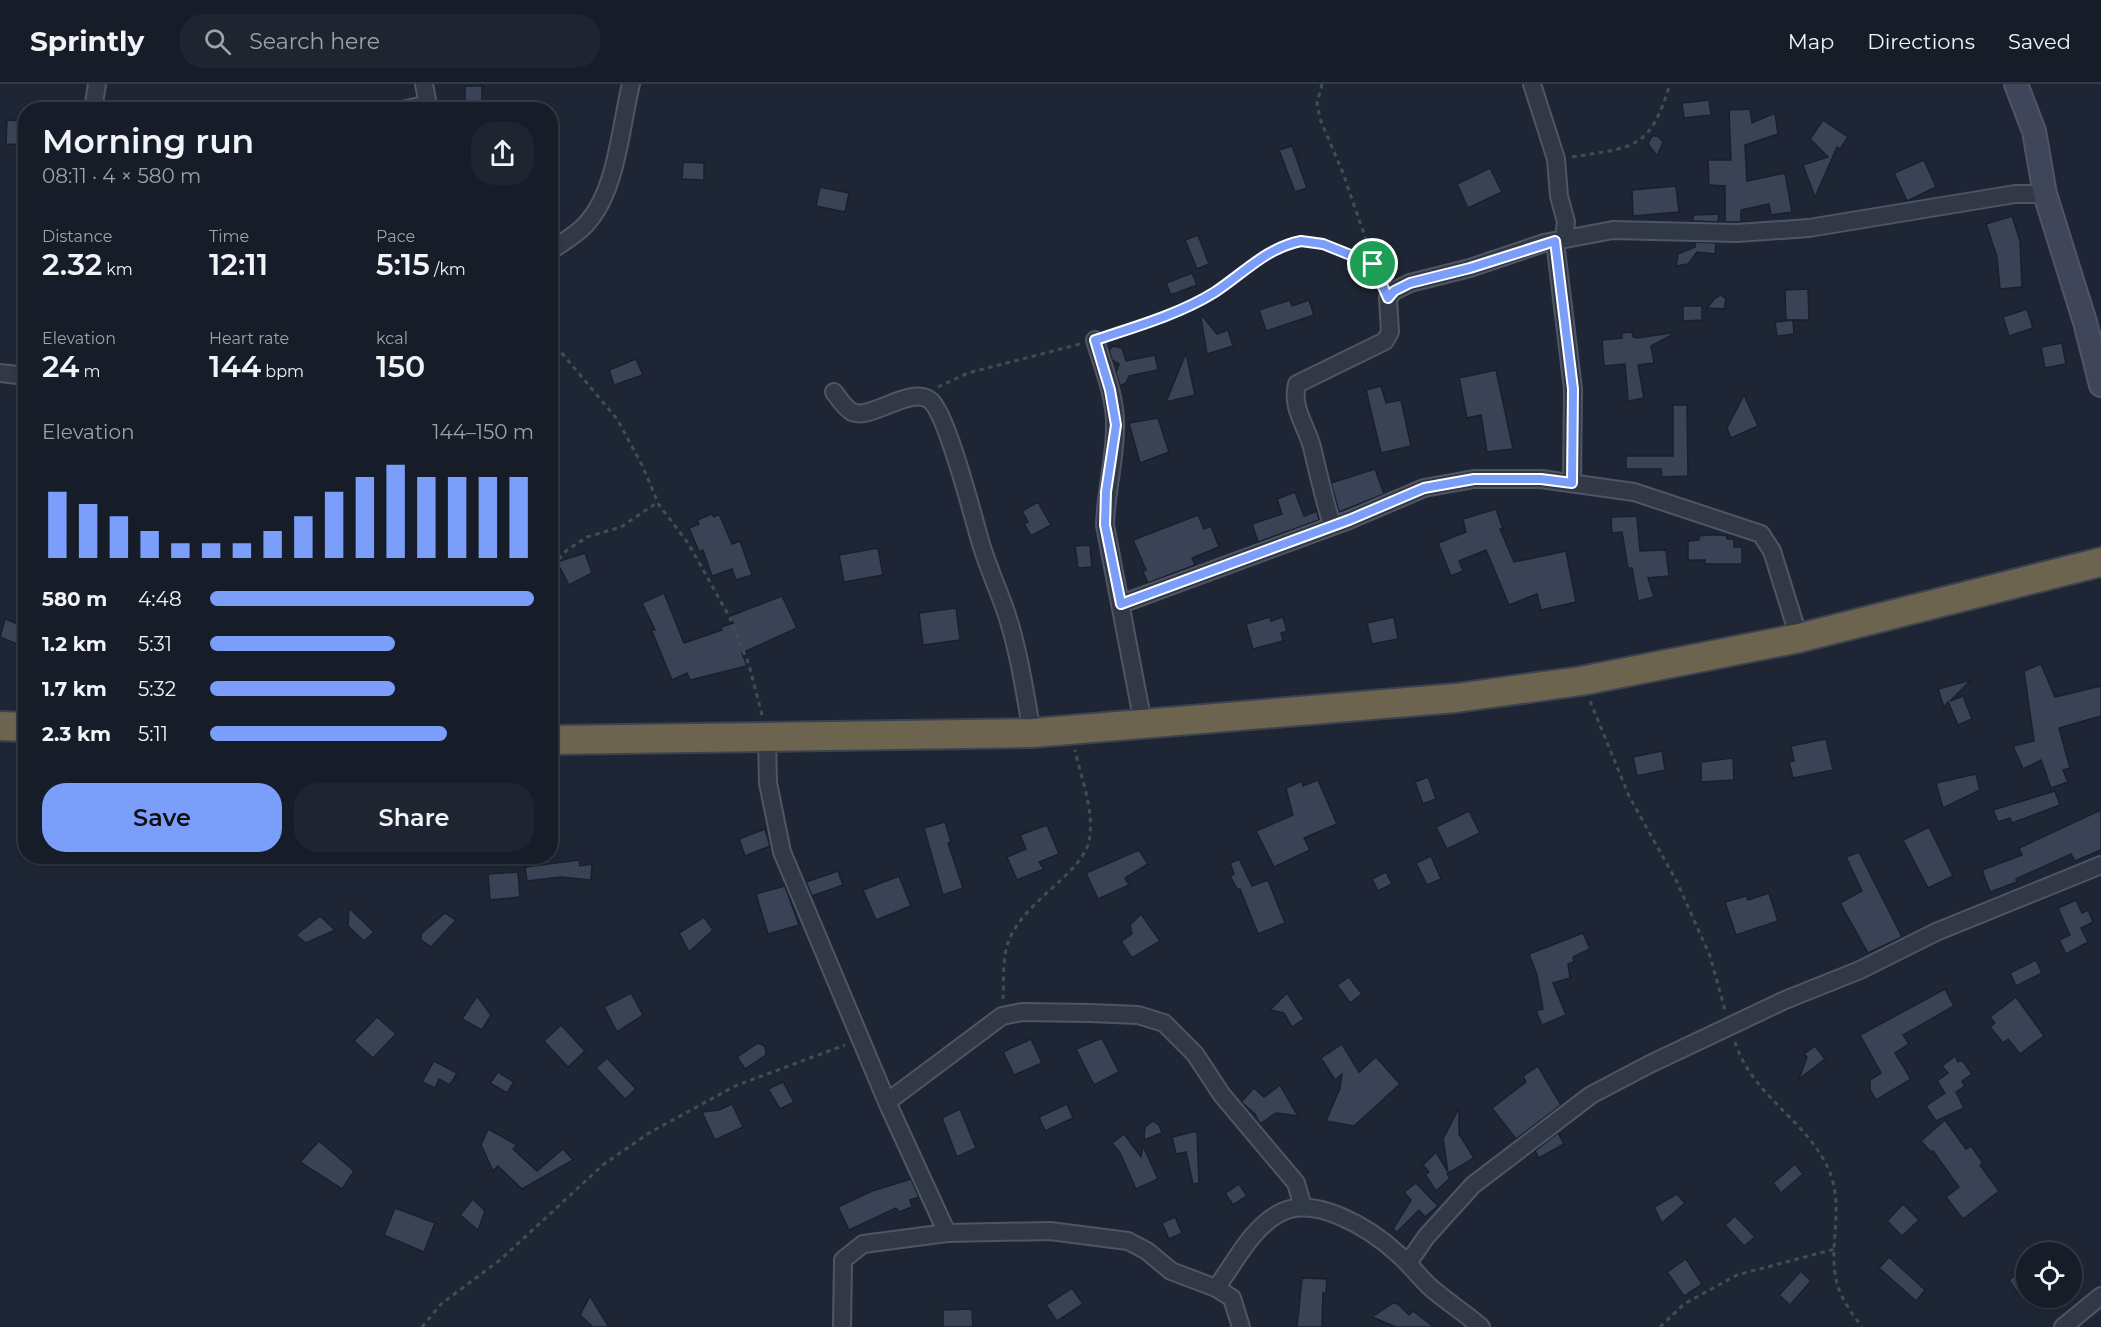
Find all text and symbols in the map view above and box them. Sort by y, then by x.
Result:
search box [180,14,600,68]
text: Sprintly [30,24,144,58]
icon: search [201,25,234,58]
text: Search here [249,28,380,55]
text: Map [1788,29,1834,54]
text: Directions [1867,29,1975,54]
text: Saved [2008,29,2071,54]
text: Morning run [42,121,254,161]
button: share [471,122,534,185]
text: 08:11 · 4 × 580 m [42,164,201,188]
text: Distance [42,227,112,246]
text: Time [209,227,249,246]
text: Pace [376,227,415,246]
pin [1347,238,1398,289]
text: 2.32 [42,246,102,283]
text: 12:11 [209,246,268,283]
text: 5:15 [376,246,430,283]
icon: arrive [1356,247,1389,280]
text: km [102,260,133,279]
text: /km [430,260,466,279]
text: Elevation [42,329,116,348]
text: Heart rate [209,329,289,348]
text: kcal [376,329,408,348]
text: 24 [42,348,79,385]
text: 144 [209,348,261,385]
text: 150 [376,348,425,385]
text: m [79,362,101,381]
text: bpm [261,362,304,381]
text: Elevation [42,420,134,444]
text: 144–150 m [432,420,534,444]
text: 580 m [42,587,107,611]
text: 4:48 [138,587,182,611]
text: 1.2 km [42,632,107,656]
text: 5:31 [138,632,172,656]
text: 1.7 km [42,677,107,701]
text: 5:32 [138,677,176,701]
text: 2.3 km [42,722,111,746]
text: 5:11 [138,722,168,746]
button: Save [42,783,282,852]
button: Share [294,783,534,852]
map controls [2016,1242,2082,1308]
button: locate [2016,1242,2082,1308]

